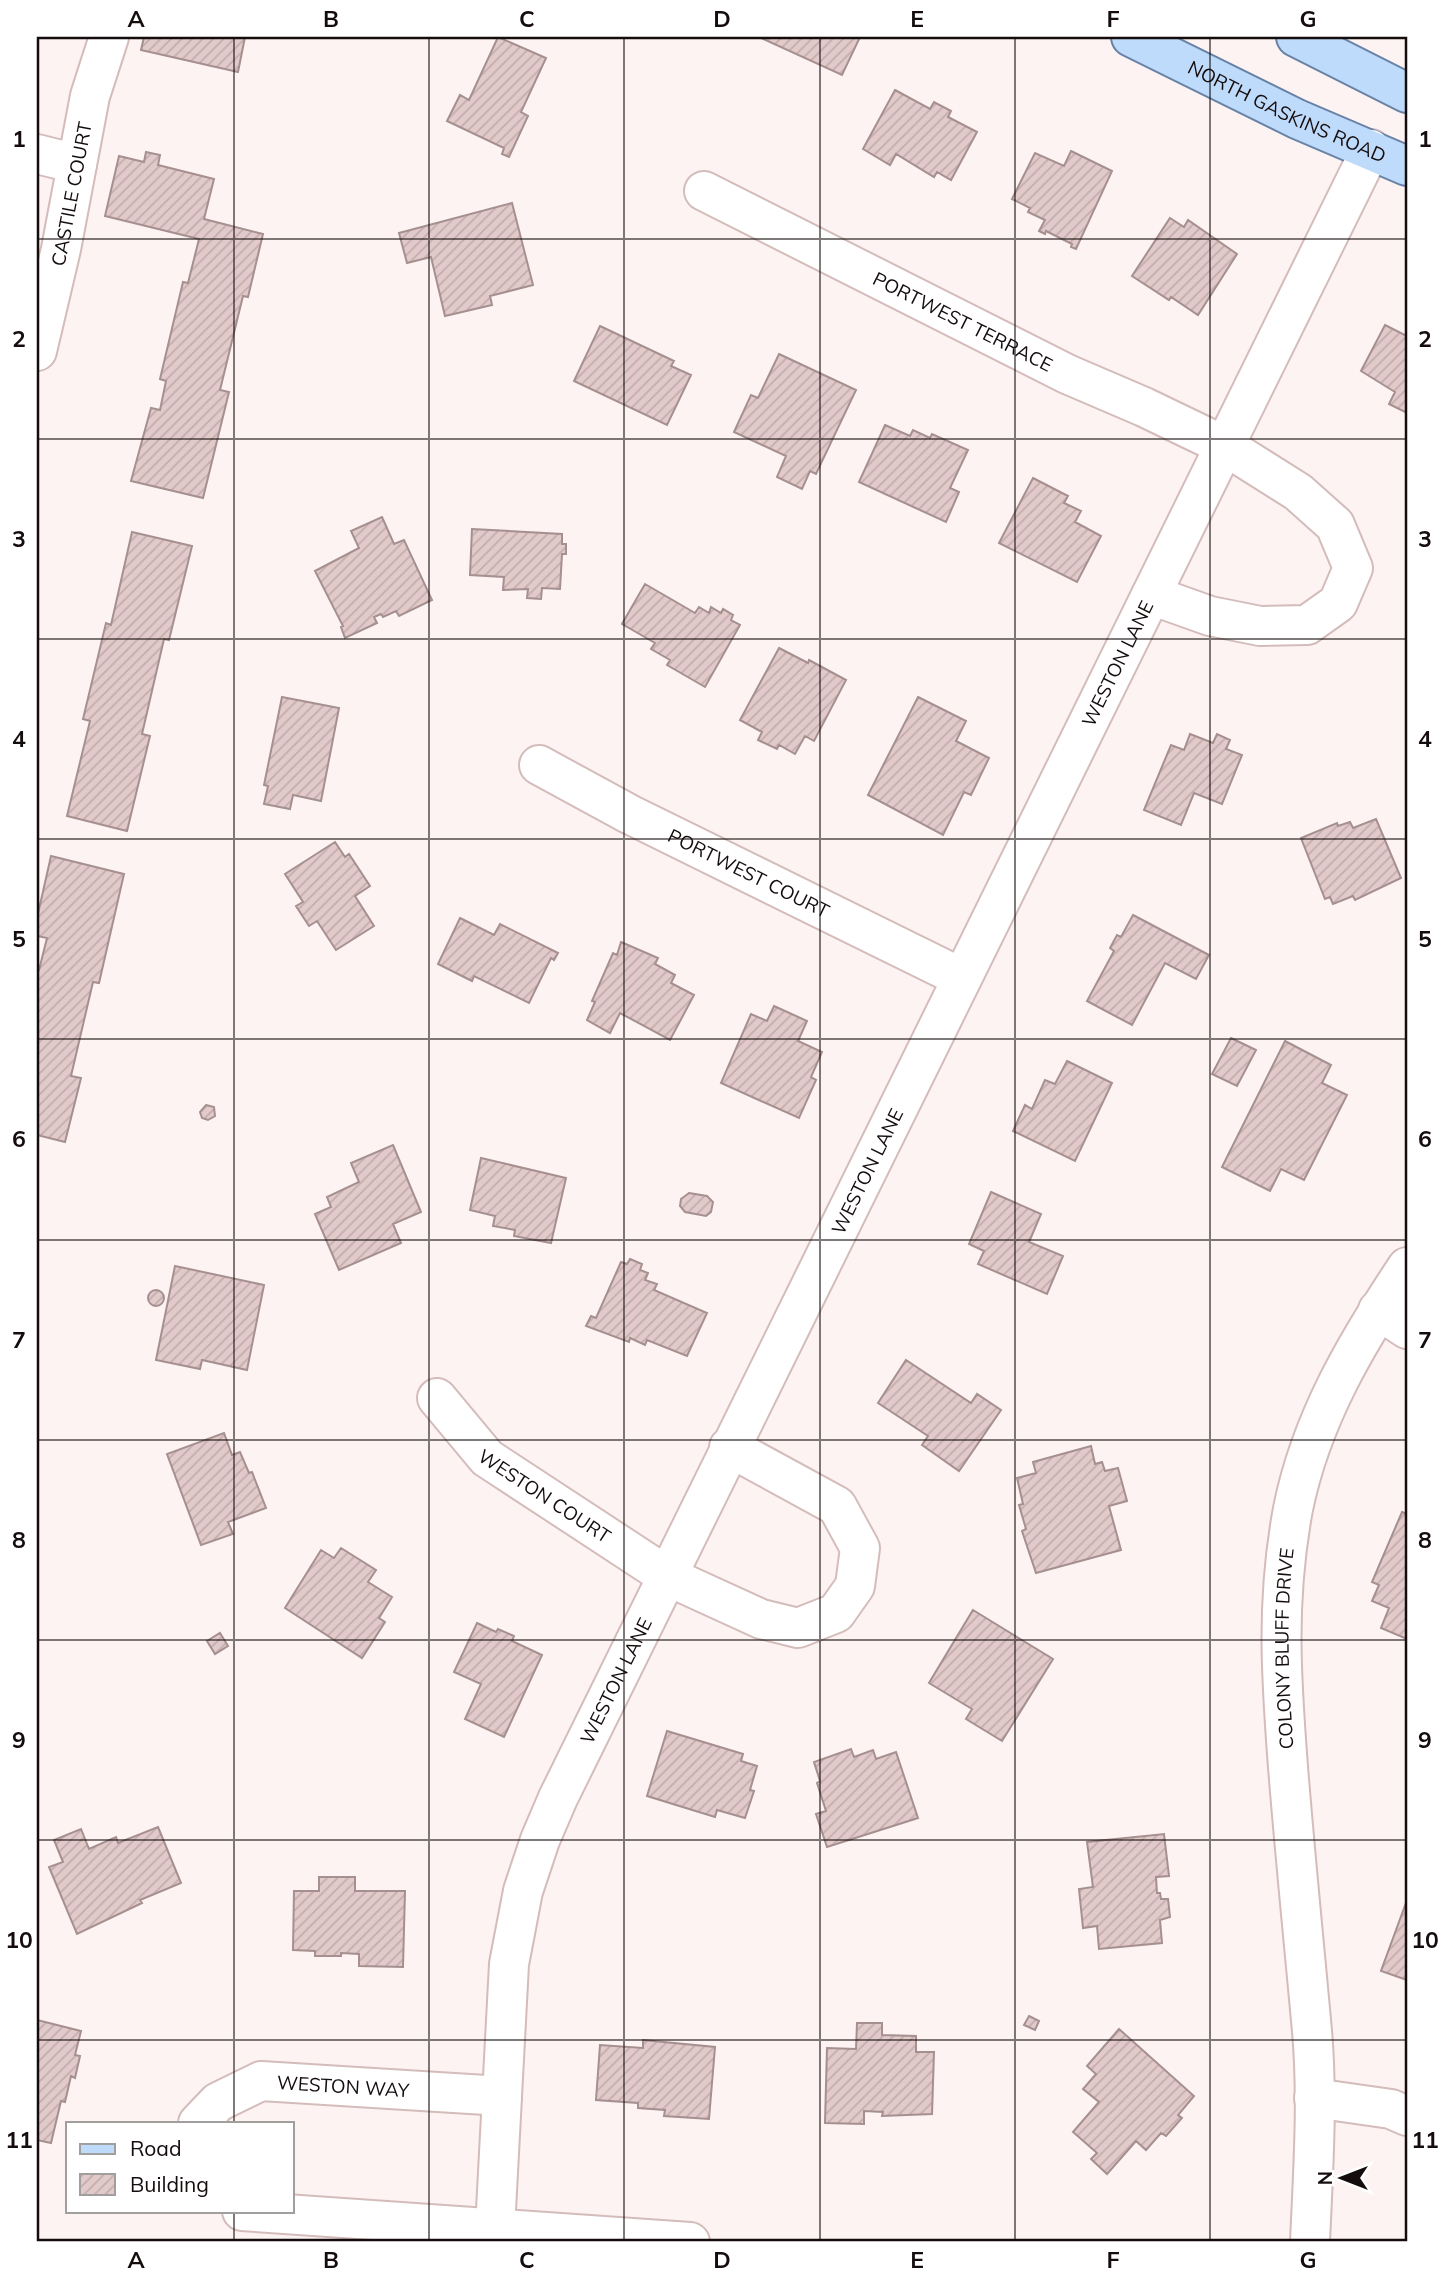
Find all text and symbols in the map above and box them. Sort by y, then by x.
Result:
text: A [127,4,145,33]
text: B [323,4,339,33]
text: C [519,4,535,33]
text: D [713,4,731,33]
text: E [910,4,924,33]
text: F [1106,4,1120,33]
text: G [1299,4,1317,33]
street label: NORTH GASKINS ROAD [1184,55,1390,168]
street label: CASTILE COURT [45,119,97,268]
text: 1 [12,124,26,153]
text: 1 [1418,124,1432,153]
street label: PORTWEST TERRACE [869,266,1057,377]
text: 2 [12,324,26,353]
text: 2 [1418,324,1432,353]
text: 3 [12,524,26,553]
text: 3 [1418,524,1432,553]
street label: WESTON LANE [1076,597,1158,731]
text: 4 [12,724,26,753]
text: 4 [1418,724,1432,753]
street label: PORTWEST COURT [664,823,834,923]
text: 5 [12,924,26,953]
text: 5 [1418,924,1432,953]
street label: WESTON LANE [826,1104,908,1238]
text: 6 [12,1124,26,1153]
text: 6 [1418,1124,1432,1153]
text: 7 [12,1325,26,1354]
text: 7 [1418,1325,1432,1354]
street label: WESTON COURT [474,1444,616,1548]
text: 8 [12,1525,26,1554]
text: 8 [1418,1525,1432,1554]
street label: COLONY BLUFF DRIVE [1269,1546,1299,1750]
street label: WESTON LANE [575,1614,657,1748]
text: 9 [12,1725,26,1754]
text: 9 [1418,1725,1432,1754]
text: 10 [5,1925,33,1954]
text: 10 [1411,1925,1439,1954]
street label: WESTON WAY [276,2070,410,2102]
legend [66,2122,294,2212]
text: 11 [5,2125,33,2154]
text: 11 [1411,2125,1439,2154]
text: Road [130,2135,181,2161]
north arrow [1308,2142,1378,2212]
text: Building [130,2171,209,2197]
text: N [1313,2171,1337,2185]
text: A [127,2245,145,2274]
text: B [323,2245,339,2274]
text: C [519,2245,535,2274]
text: D [713,2245,731,2274]
text: E [910,2245,924,2274]
text: F [1106,2245,1120,2274]
text: G [1299,2245,1317,2274]

